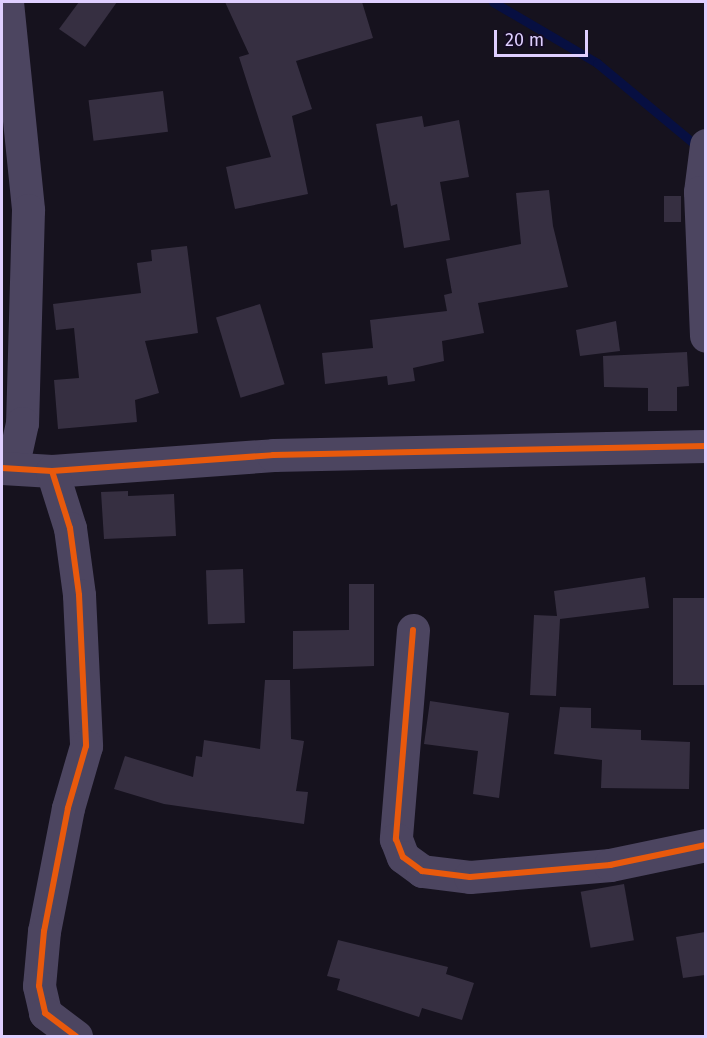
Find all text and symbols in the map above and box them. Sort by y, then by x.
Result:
scale bar [497,18,592,56]
text: 20 m [505,29,544,51]

